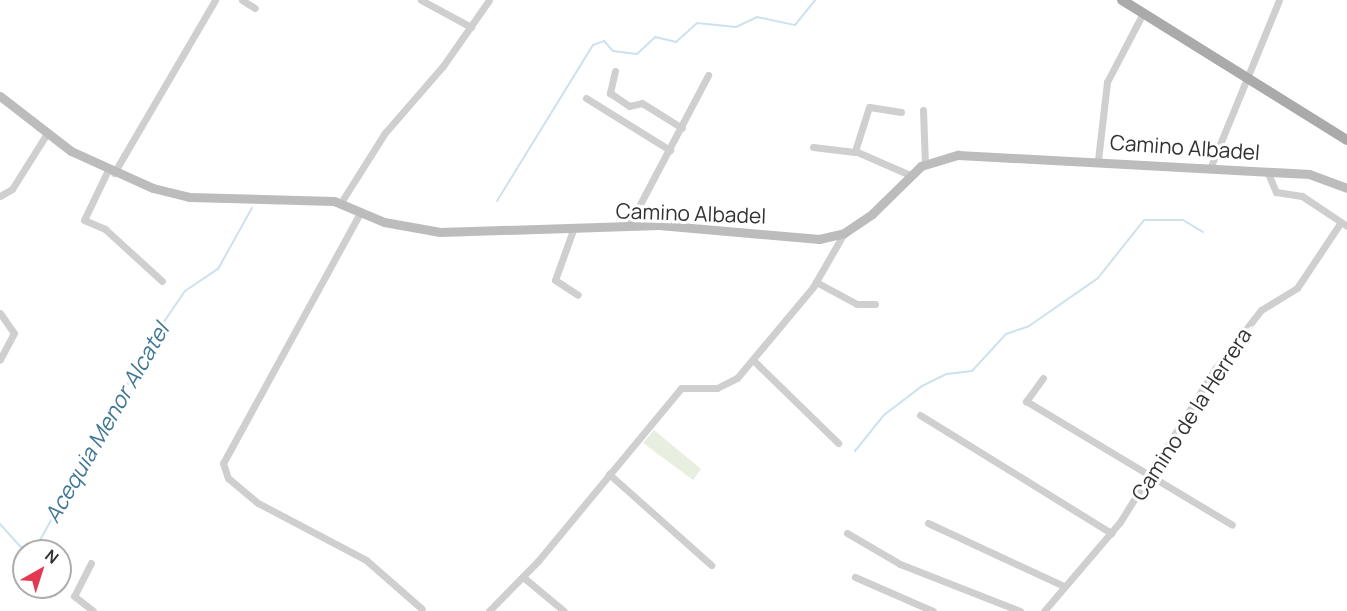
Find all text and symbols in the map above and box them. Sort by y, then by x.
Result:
street label: Camino Albadel [1109,129,1261,165]
street label: Camino Albadel [615,198,767,228]
water label: Acequia Menor Alcatel [39,319,175,527]
street label: Camino de la Herrera [1126,323,1256,505]
north arrow [12,539,72,599]
text: N [41,544,63,569]

